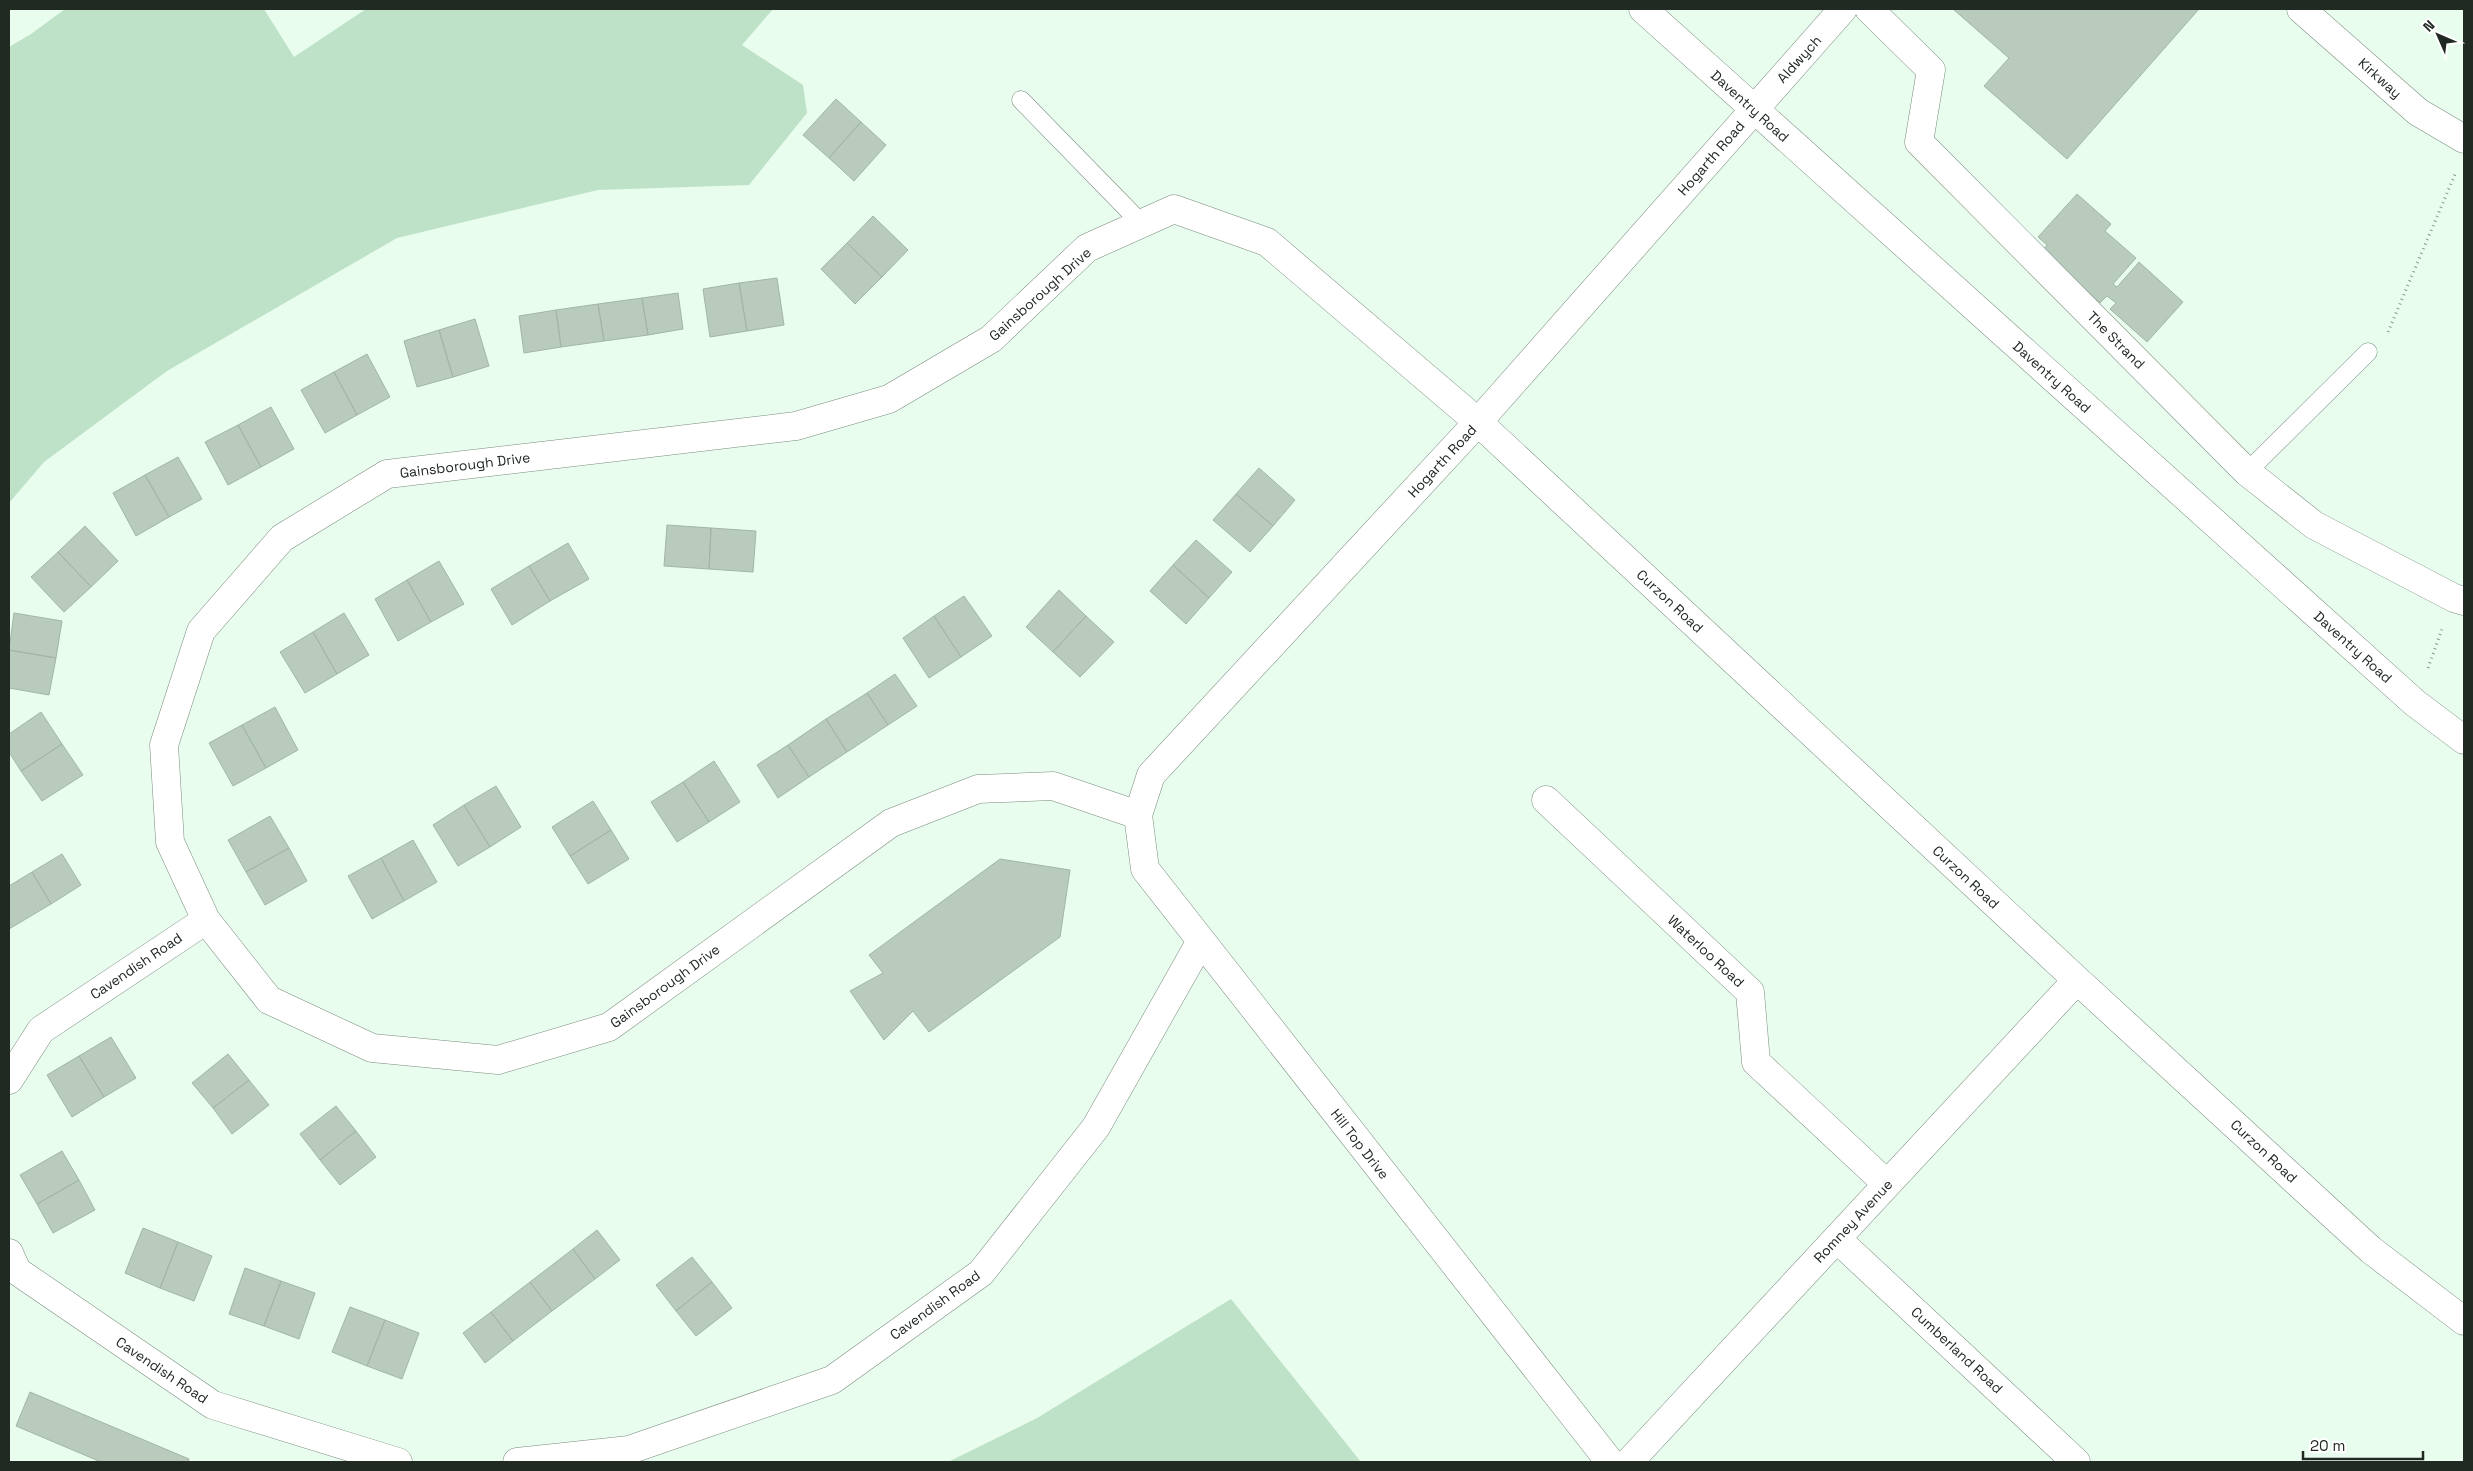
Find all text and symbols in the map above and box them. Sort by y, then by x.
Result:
north arrow [2413,10,2463,60]
text: N [2419,16,2438,35]
street label: Aldwych [1773,31,1825,87]
street label: Kirkway [2355,54,2405,102]
street label: Daventry Road [1707,66,1793,146]
street label: Hogarth Road [1674,117,1748,199]
street label: Gainsborough Drive [985,243,1095,345]
street label: The Strand [2083,307,2149,373]
street label: Daventry Road [2009,337,2095,417]
street label: Hogarth Road [1404,421,1480,501]
street label: Gainsborough Drive [399,448,531,482]
street label: Curzon Road [1633,565,1707,637]
street label: Daventry Road [2310,607,2396,687]
street label: Curzon Road [1929,841,2003,913]
street label: Waterloo Road [1664,911,1748,991]
street label: Cavendish Road [87,929,185,1003]
street label: Gainsborough Drive [607,940,723,1032]
street label: Hill Top Drive [1327,1105,1393,1183]
street label: Curzon Road [2227,1115,2301,1187]
street label: Romney Avenue [1810,1175,1896,1267]
street label: Cavendish Road [886,1266,984,1344]
street label: Cumberland Road [1907,1303,2007,1397]
street label: Cavendish Road [113,1333,211,1407]
scale bar [2303,1428,2423,1460]
text: 20 m [2310,1436,2345,1455]

